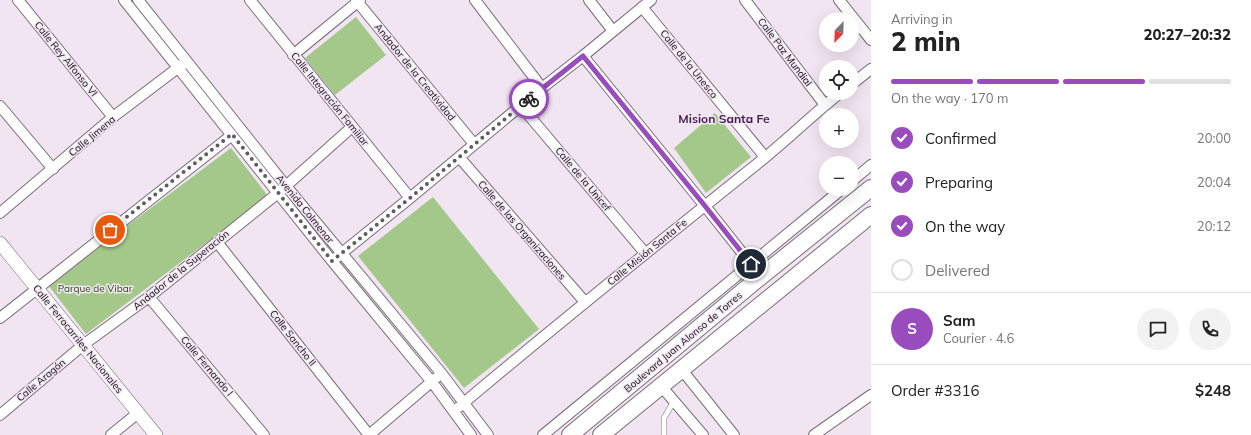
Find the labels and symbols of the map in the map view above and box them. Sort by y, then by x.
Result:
north arrow [819,12,859,52]
street label: Calle Paz Mundial [755,15,815,89]
street label: Calle Rey Alfonso VI [32,19,100,99]
street label: Andador de la Creatividad [372,21,458,123]
street label: Calle de la Unesco [657,27,721,101]
street label: Calle Integración Familiar [288,49,372,149]
courier [509,79,549,119]
district label: Mision Santa Fe [678,111,770,126]
street label: Calle Jimena [66,113,118,159]
street label: Calle de la Unicef [552,144,614,214]
street label: Avenida Colmenar [273,172,337,246]
street label: Calle de las Organizaciones [475,178,569,282]
pin [93,213,127,247]
street label: Calle Misión Santa Fe [604,216,690,288]
street label: Andador de la Superación [130,227,232,313]
pin [734,247,768,281]
street label: Calle Ferrocarriles Nacionales [30,282,126,396]
park label: Parque de Vibar [58,282,133,295]
street label: Boulevard Juan Alonso de Torres [621,289,745,395]
street label: Calle Sancho II [267,307,319,369]
street label: Calle Fernando I [178,333,236,399]
street label: Calle Aragón [14,356,68,404]

